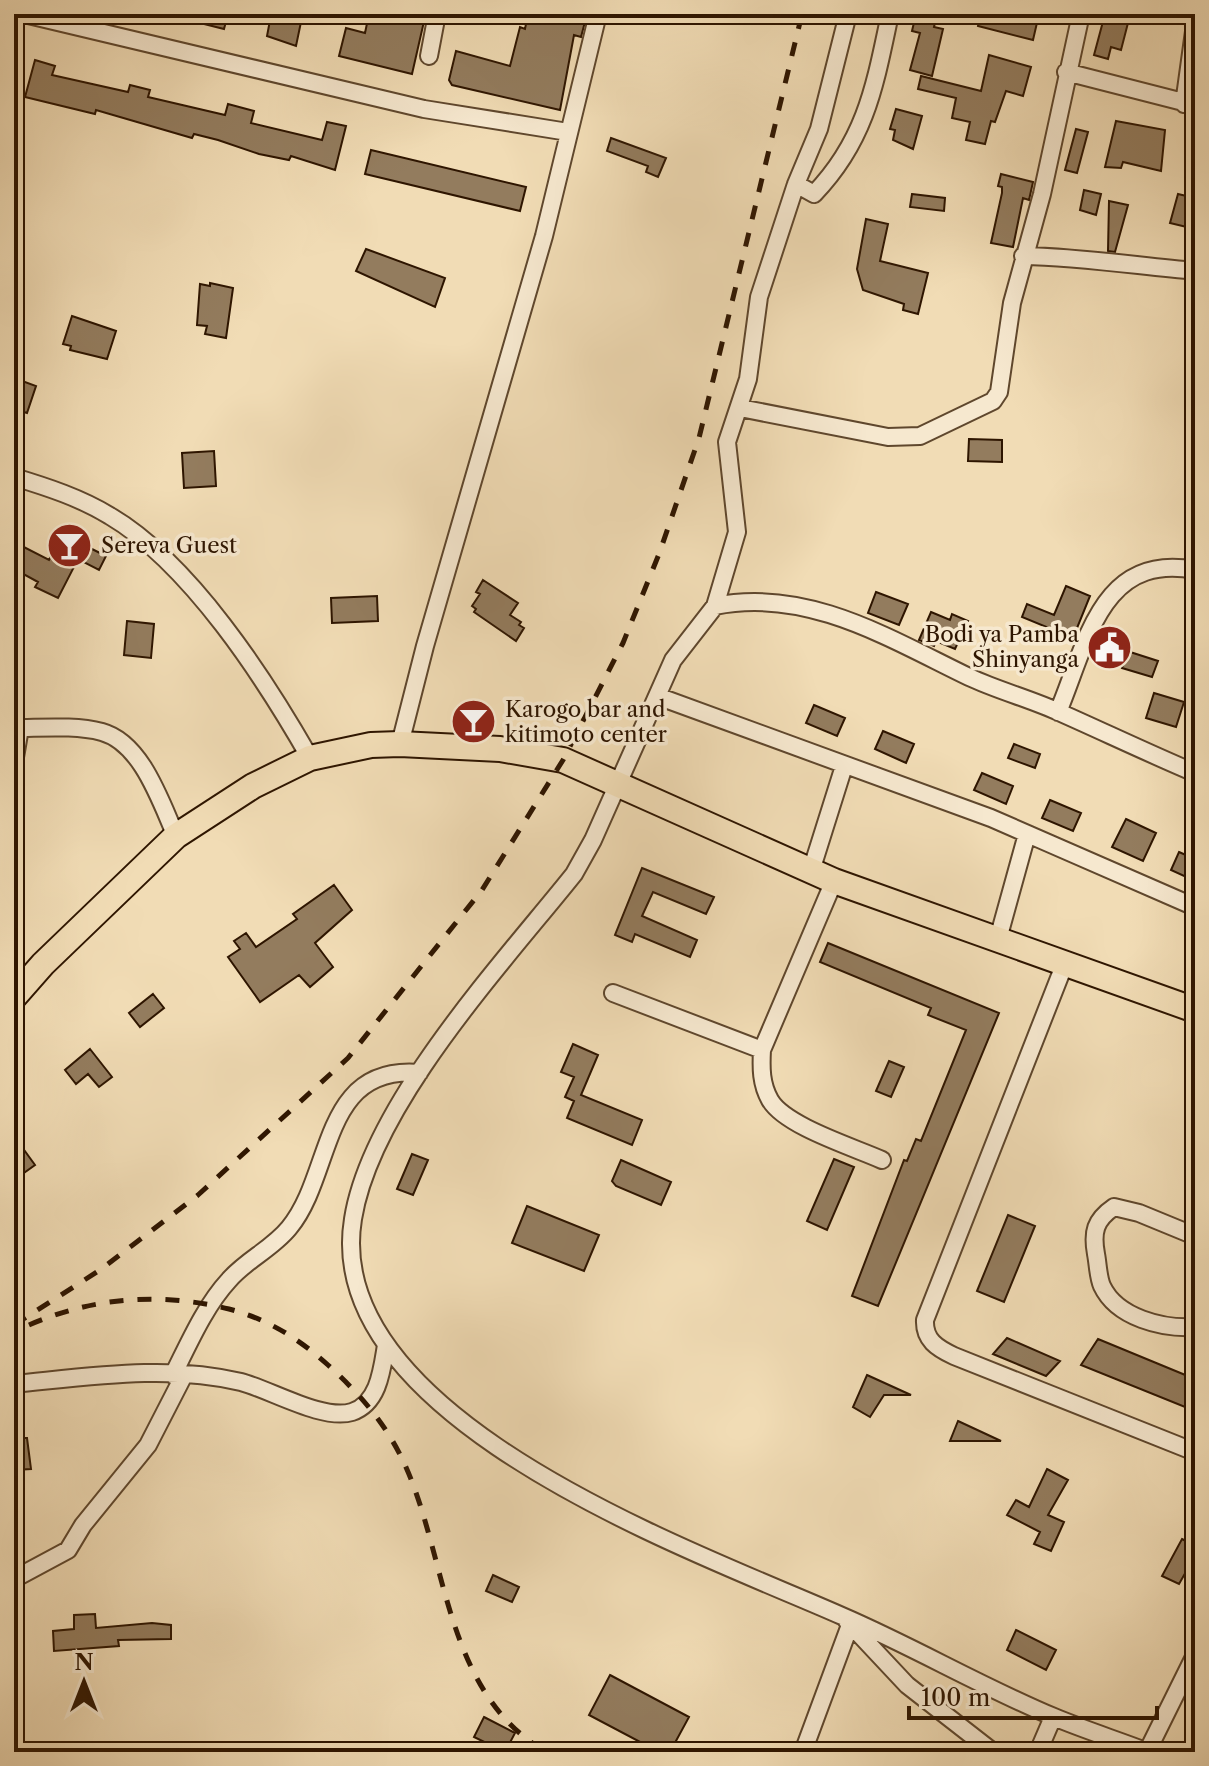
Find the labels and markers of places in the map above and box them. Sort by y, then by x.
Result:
bar icon: Sereva Guest [46,521,94,569]
place label: Sereva Guest [101,532,237,559]
place label: Bodi ya Pamba Shinyanga [925,621,1079,673]
public building icon: Bodi ya Pamba Shinyanga [1086,623,1134,671]
place label: Karogo bar and kitimoto center [505,696,667,748]
bar icon: Karogo bar and kitimoto center [450,698,498,746]

